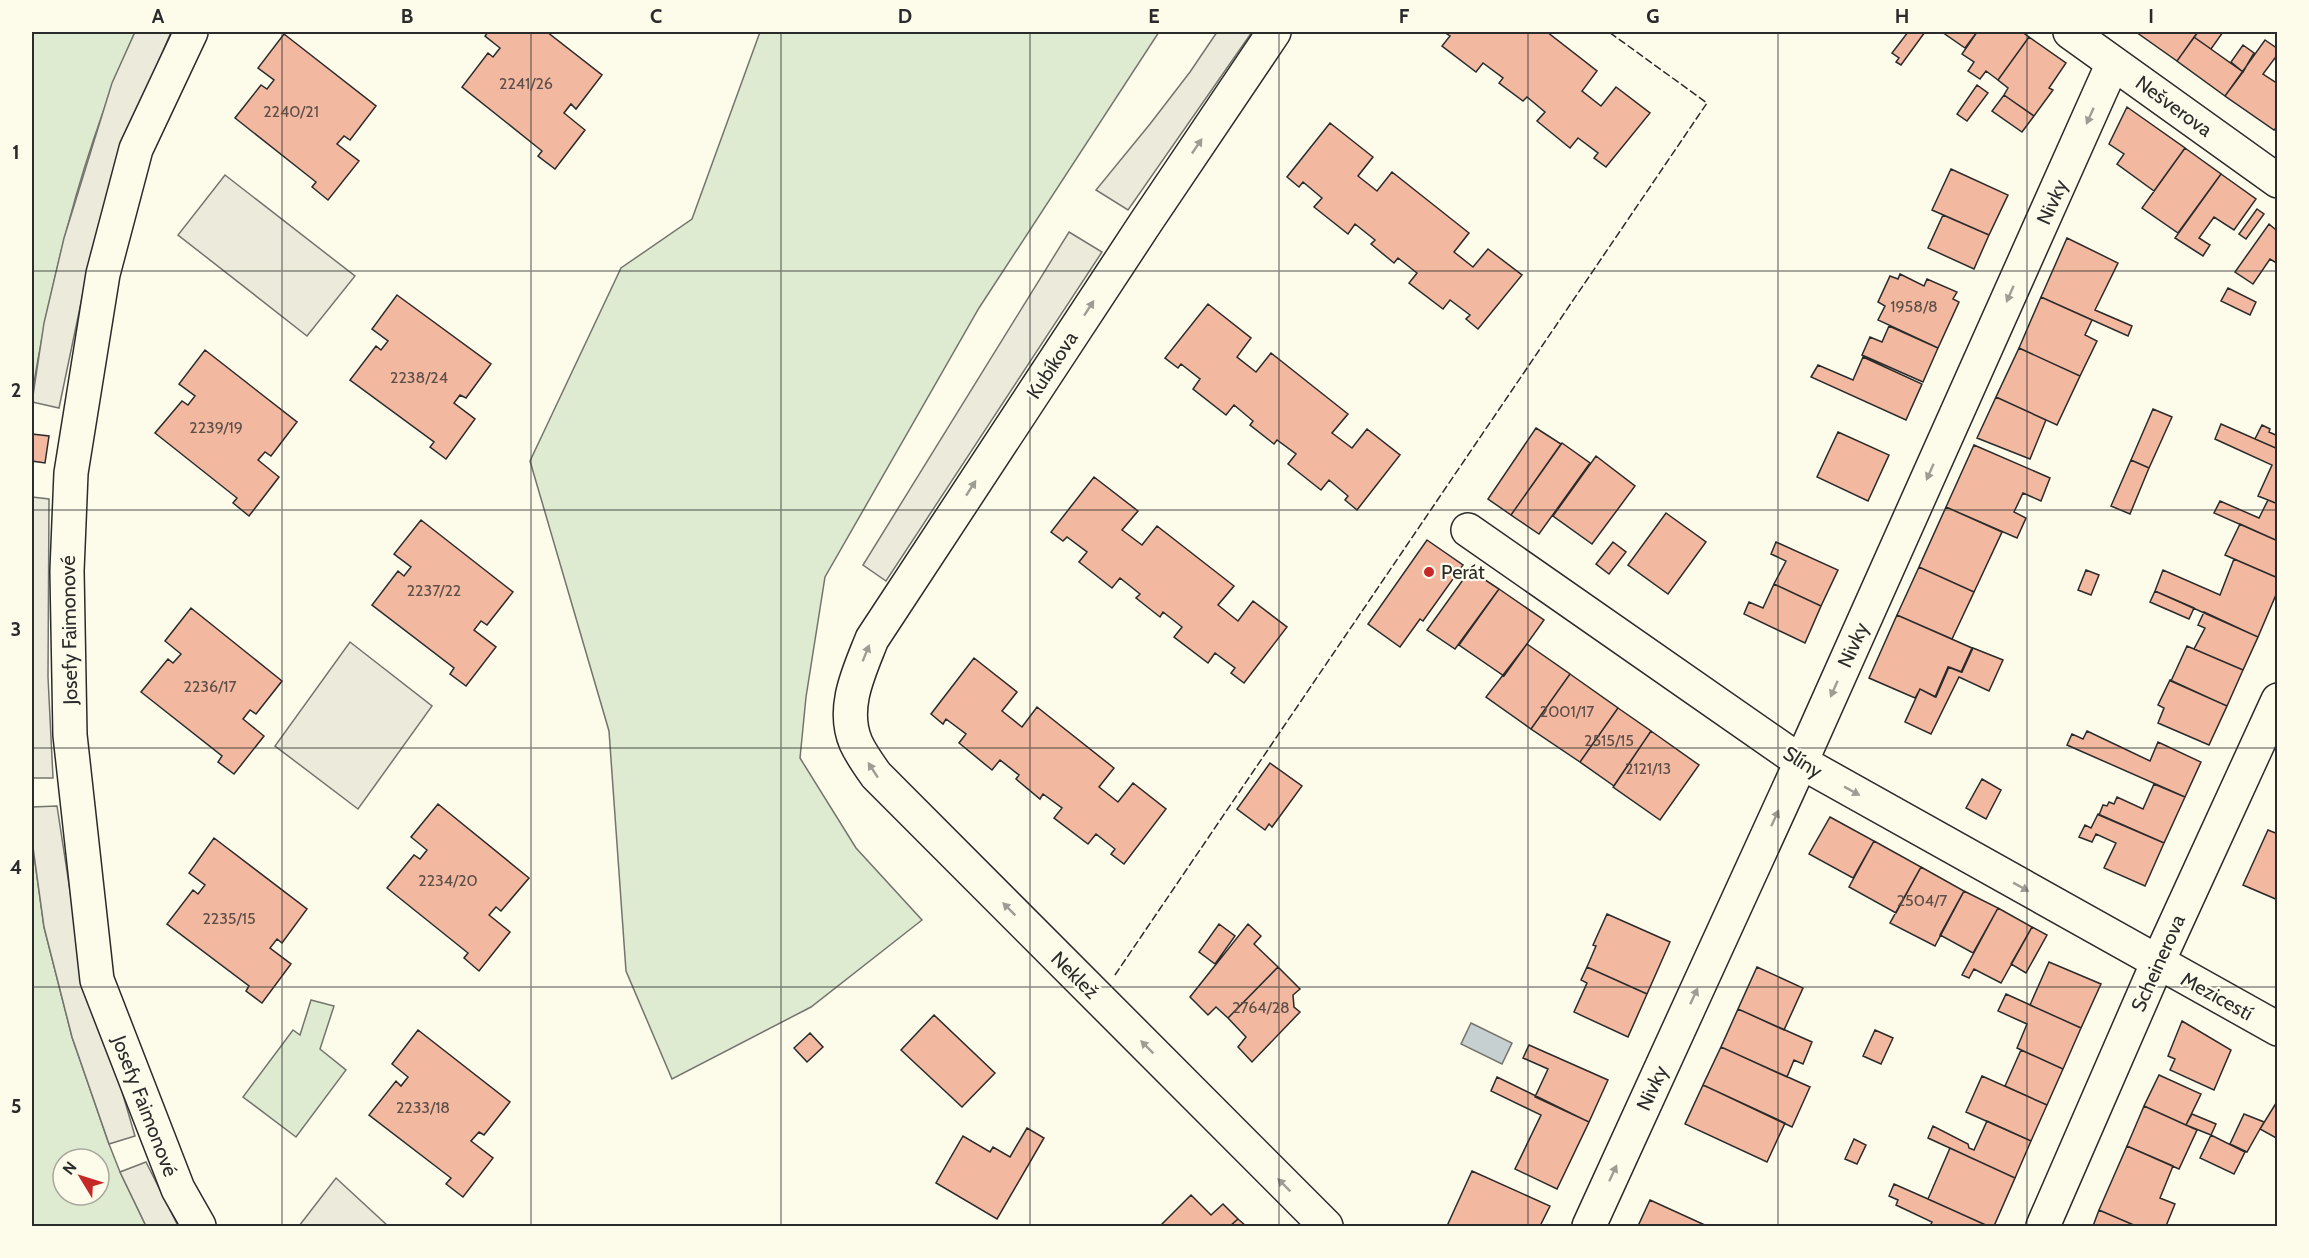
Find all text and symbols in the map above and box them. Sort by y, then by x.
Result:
text: A [152,4,165,28]
text: B [401,4,413,28]
text: C [650,4,662,28]
text: D [898,4,912,28]
text: E [1148,4,1160,28]
text: F [1399,4,1410,28]
text: G [1646,4,1660,28]
text: H [1895,4,1909,28]
text: I [2148,4,2154,28]
street label: Nešverova [2131,70,2217,142]
house number: 2241/26 [499,74,553,93]
house number: 2240/21 [263,102,319,121]
one-way arrow [2085,108,2095,126]
one-way arrow [1191,138,1203,154]
text: 1 [12,140,20,164]
street label: Nivky [2031,176,2073,228]
one-way arrow [2005,286,2015,304]
house number: 1958/8 [1890,297,1938,316]
one-way arrow [1083,300,1094,316]
street label: Kubíkova [1021,327,1083,403]
house number: 2238/24 [390,368,448,387]
text: 2 [11,378,21,402]
house number: 2239/19 [189,418,243,437]
one-way arrow [1926,464,1935,481]
one-way arrow [965,480,976,497]
street label: Josefy Faimonové [56,555,82,706]
place label: Perát [1441,560,1485,584]
marker: Perát [1422,565,1436,579]
house number: 2237/22 [407,581,461,600]
text: 3 [11,617,21,641]
street label: Nivky [1832,619,1874,671]
one-way arrow [862,644,871,662]
house number: 2236/17 [184,677,236,696]
one-way arrow [1829,680,1838,697]
house number: 2001/17 [1540,702,1594,721]
house number: 2515/15 [1584,731,1634,750]
street label: Slíny [1779,741,1827,783]
house number: 2121/13 [1625,759,1671,778]
one-way arrow [868,762,879,778]
one-way arrow [1843,786,1860,796]
one-way arrow [1770,809,1780,827]
text: 4 [10,855,22,879]
house number: 2234/20 [418,871,478,890]
one-way arrow [2013,882,2030,892]
house number: 2504/7 [1897,891,1947,910]
one-way arrow [1002,902,1016,917]
house number: 2235/15 [202,909,256,928]
street label: Scheinerova [2126,910,2190,1015]
street label: Neklež [1046,946,1104,1004]
street label: Mezicestí [2177,967,2257,1025]
one-way arrow [1689,986,1699,1004]
house number: 2764/28 [1232,998,1290,1017]
street label: Josefy Faimonové [107,1031,183,1180]
one-way arrow [1140,1041,1154,1055]
street label: Nivky [1631,1062,1673,1114]
text: 5 [11,1094,21,1118]
house number: 2233/18 [396,1098,450,1117]
north arrow [51,1147,111,1207]
text: N [59,1158,81,1178]
one-way arrow [1609,1165,1618,1182]
one-way arrow [1278,1179,1292,1193]

